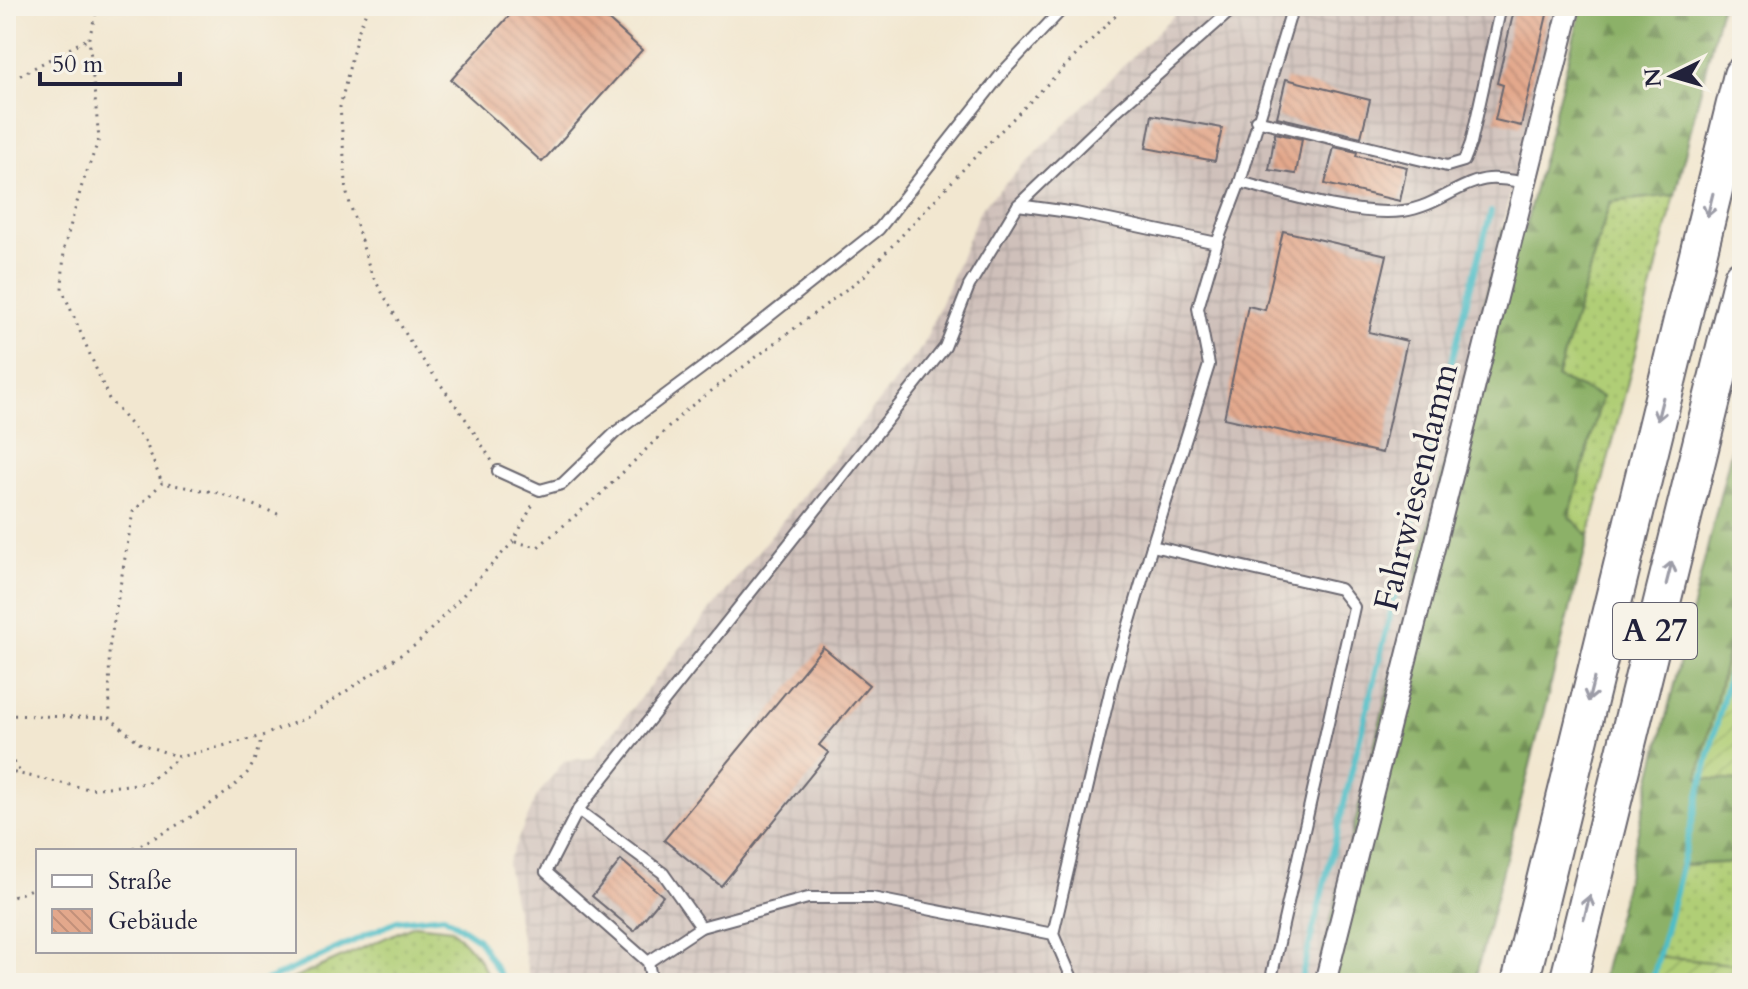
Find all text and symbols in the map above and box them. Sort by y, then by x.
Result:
scale bar [40,36,180,86]
north arrow [1632,36,1712,116]
text: 50 m [52,48,104,81]
text: N [1637,67,1669,88]
one-way arrow [1702,192,1717,218]
street label: Fahrwiesendamm [1363,358,1469,616]
one-way arrow [1652,395,1667,421]
one-way arrow [1662,561,1677,587]
road number: A 27 [1613,603,1697,659]
one-way arrow [1583,677,1598,703]
legend [36,849,296,953]
text: Straße [108,865,172,898]
one-way arrow [1580,895,1595,921]
text: Gebäude [108,905,198,938]

